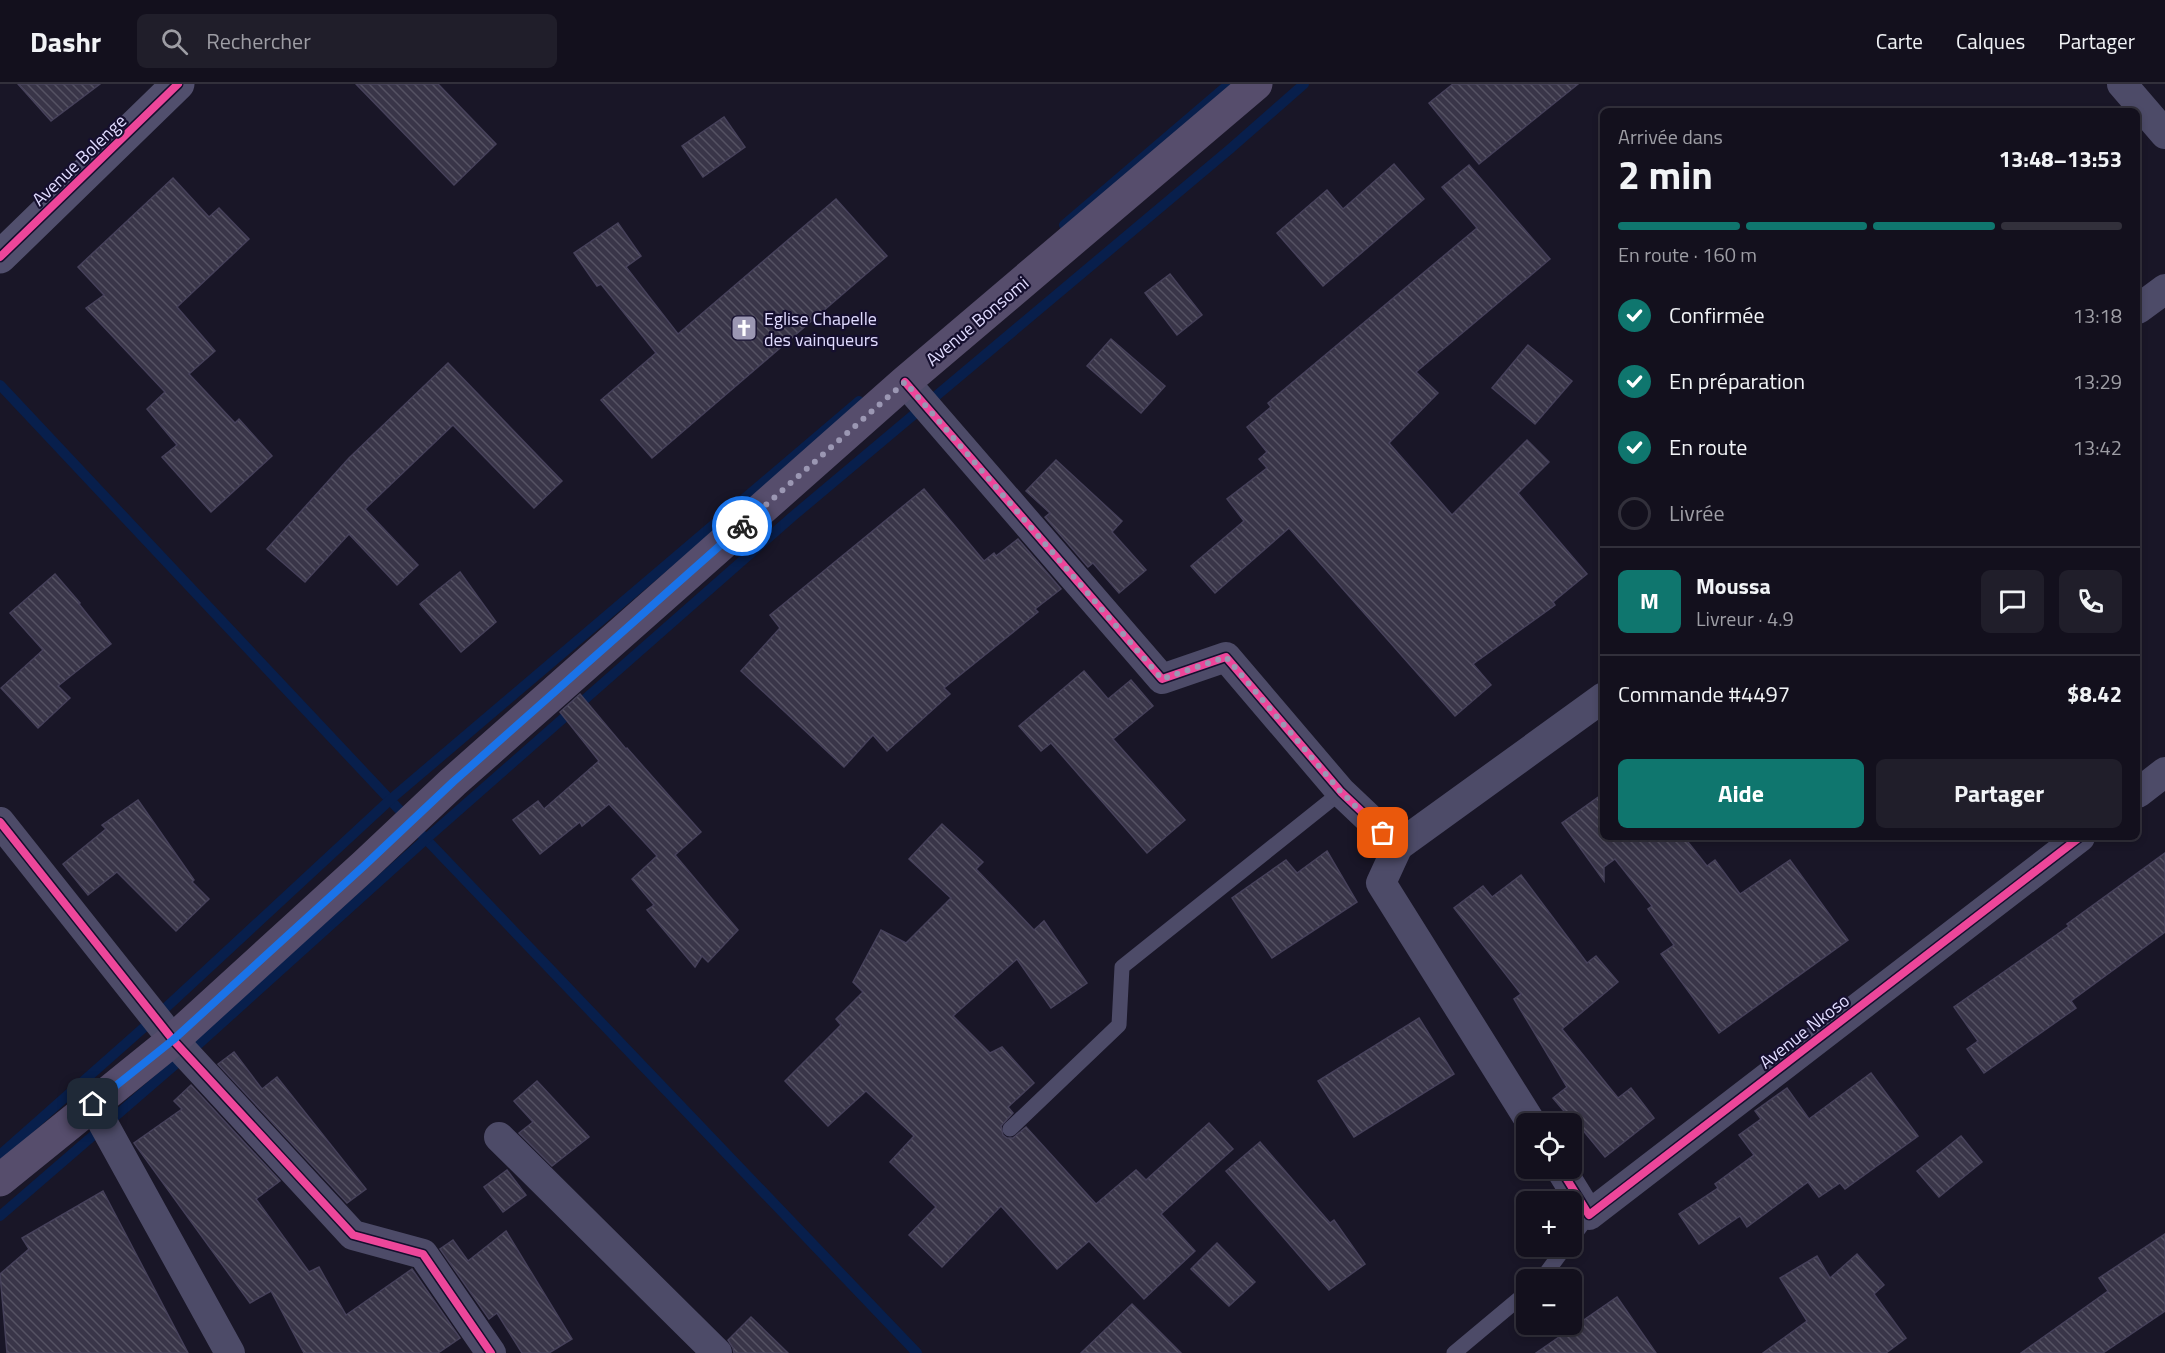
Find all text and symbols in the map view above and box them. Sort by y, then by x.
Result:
search box [137,14,557,68]
text: Dashr [30,20,101,63]
text: Rechercher [206,24,311,58]
icon: search [158,25,191,58]
text: Carte [1876,25,1923,57]
text: Calques [1956,25,2025,57]
text: Partager [2058,25,2135,57]
street label: Avenue Bolenge [26,108,132,212]
text: Arrivée dans [1618,121,1723,152]
text: 13:48–13:53 [1999,142,2122,176]
text: 2 min [1618,145,1713,204]
text: En route · 160 m [1618,239,1757,270]
street label: Avenue Bonsomi [920,270,1034,372]
text: Confirmée [1669,298,1765,332]
icon: check [1618,299,1651,332]
text: 13:18 [2073,300,2122,331]
place label: Eglise Chapelle des vainqueurs [764,305,878,353]
church icon: Eglise Chapelle des vainqueurs [729,313,759,343]
text: En préparation [1669,364,1805,398]
icon: check [1618,365,1651,398]
text: 13:29 [2073,366,2122,397]
text: En route [1669,430,1747,464]
icon: check [1618,431,1651,464]
text: 13:42 [2073,432,2122,463]
courier [712,496,772,556]
text: Livrée [1669,496,1725,530]
icon: bike [726,510,759,543]
text: Moussa [1696,569,1771,603]
button: chat [1981,570,2044,633]
button: phone [2059,570,2122,633]
text: M [1640,584,1659,618]
text: Livreur · 4.9 [1696,603,1794,634]
text: Commande #4497 [1618,677,1790,711]
text: $8.42 [2067,677,2122,711]
button: Aide [1618,759,1864,828]
button: Partager [1876,759,2122,828]
pin [1357,807,1408,858]
icon: bag [1366,816,1399,849]
street label: Avenue Nkoso [1753,987,1855,1075]
pin [67,1078,118,1129]
icon: home [76,1087,109,1120]
map controls [1516,1113,1582,1335]
button: locate [1516,1113,1582,1179]
button: + [1516,1191,1582,1257]
button: − [1516,1269,1582,1335]

